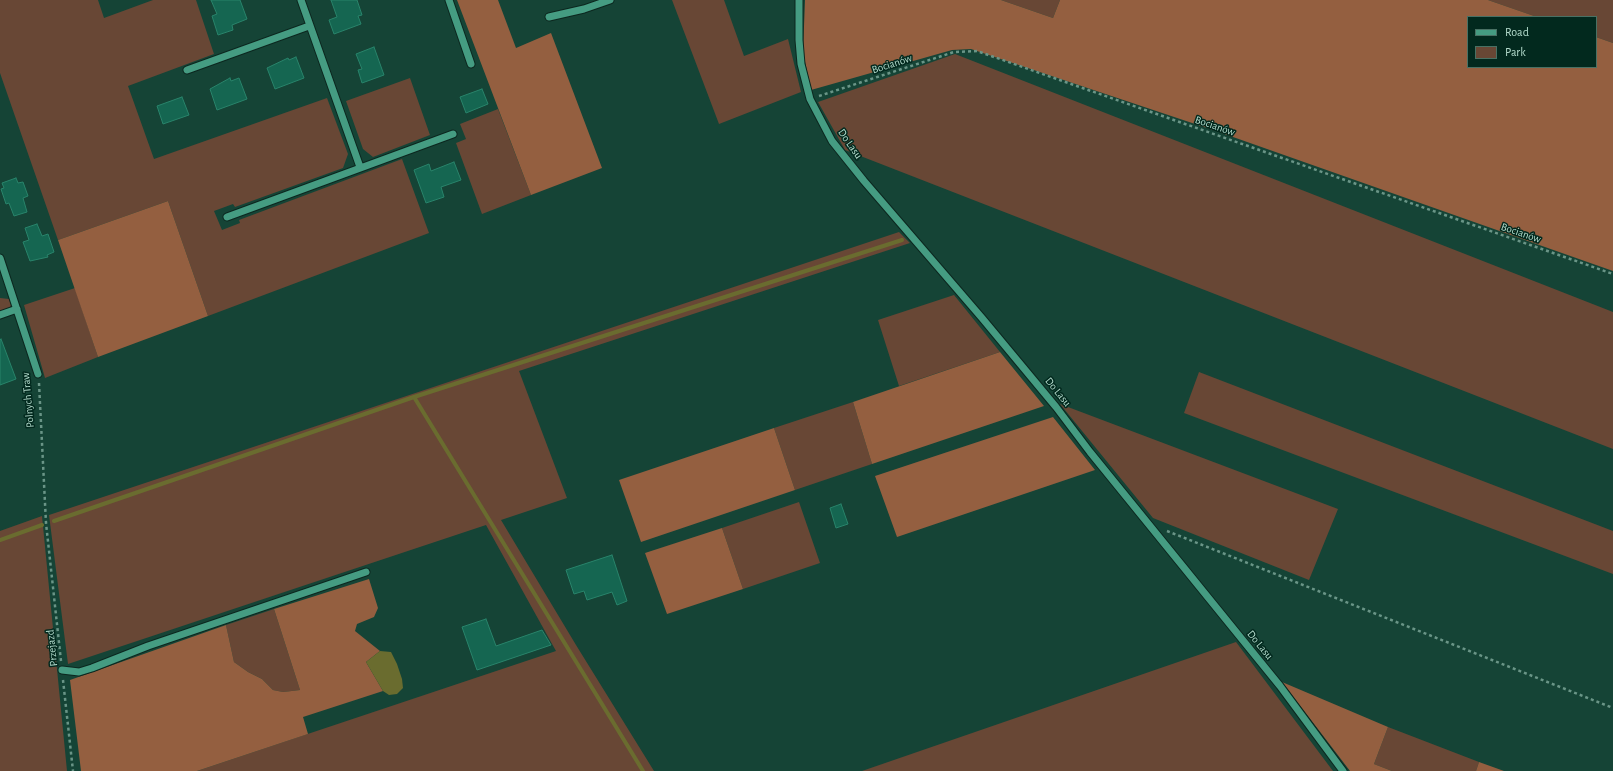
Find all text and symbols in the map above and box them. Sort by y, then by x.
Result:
legend [1467,16,1597,68]
text: Road [1505,26,1529,38]
text: Park [1505,46,1526,58]
street label: Bocianów [870,51,914,77]
street label: Bocianów [1193,113,1237,139]
street label: Do Lasu [835,126,865,162]
street label: Bocianów [1499,220,1543,246]
street label: Polnych Traw [19,372,37,428]
street label: Do Lasu [1042,375,1074,409]
street label: Do Lasu [1244,628,1276,662]
street label: Przejazd [44,629,60,667]

